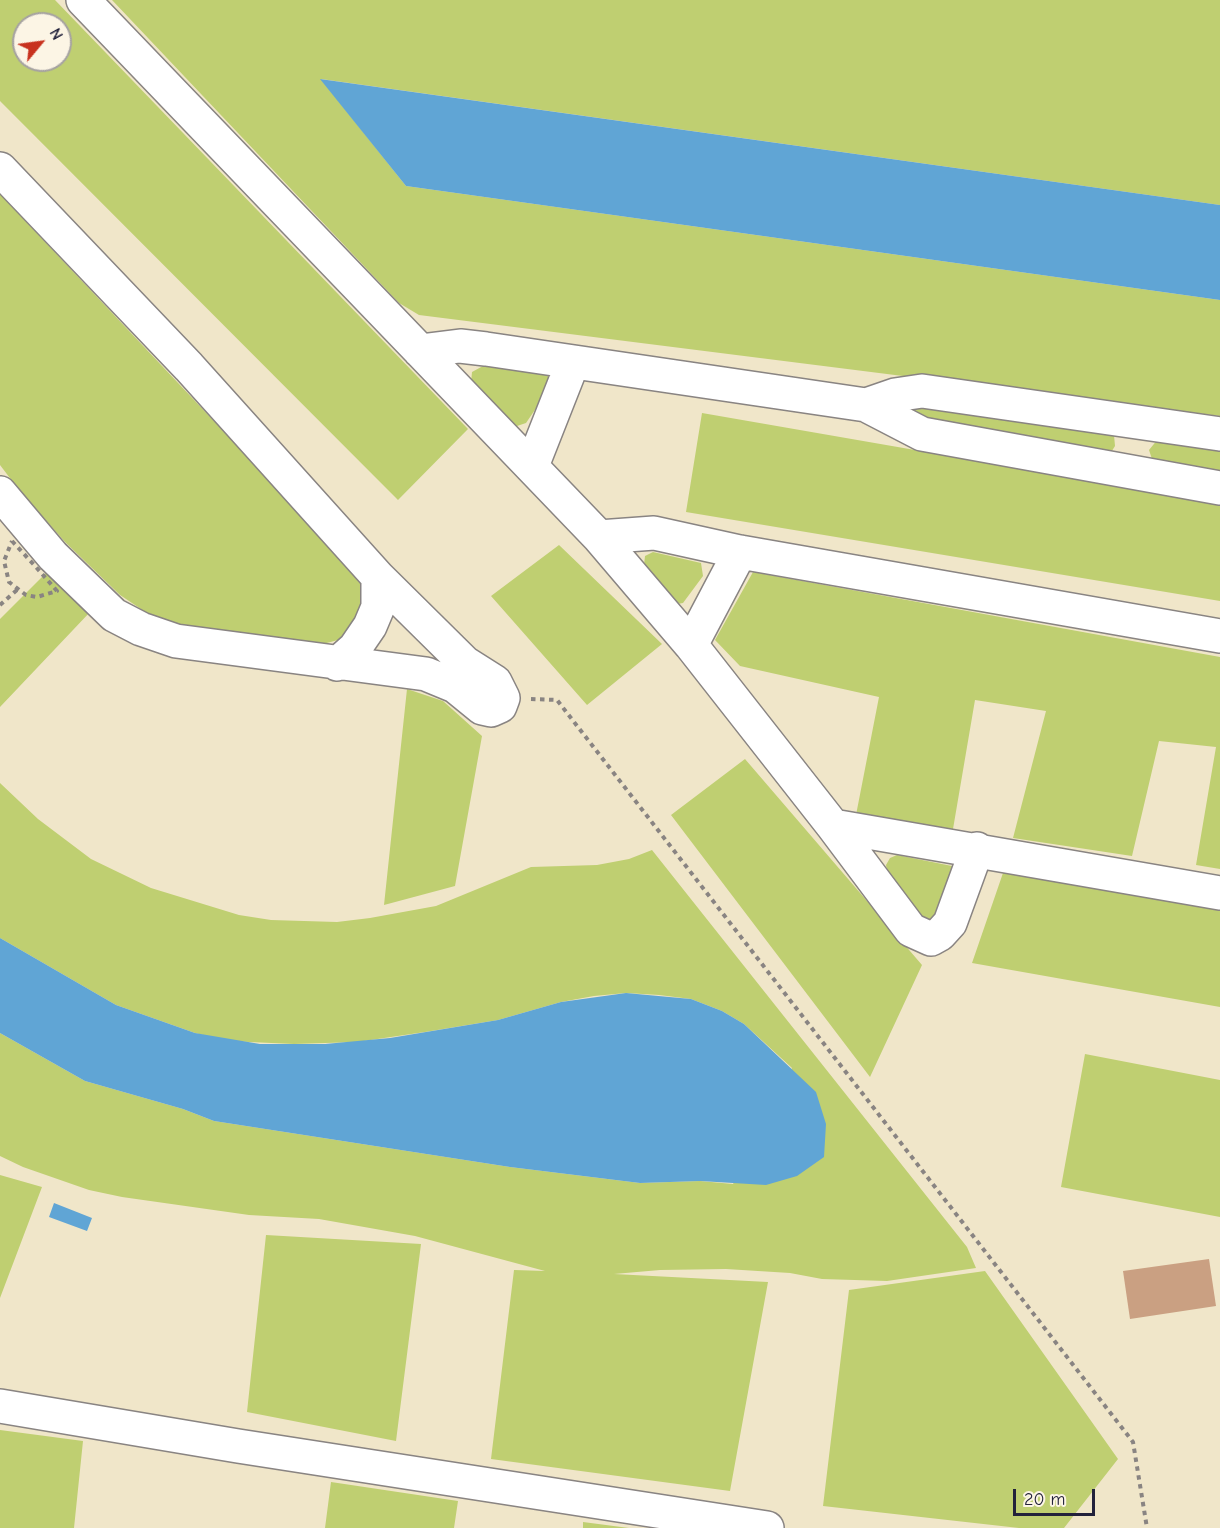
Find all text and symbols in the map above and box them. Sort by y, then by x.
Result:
north arrow [12,12,72,72]
text: N [46,25,66,43]
scale bar [1016,1477,1098,1515]
text: 20 m [1024,1489,1065,1510]

